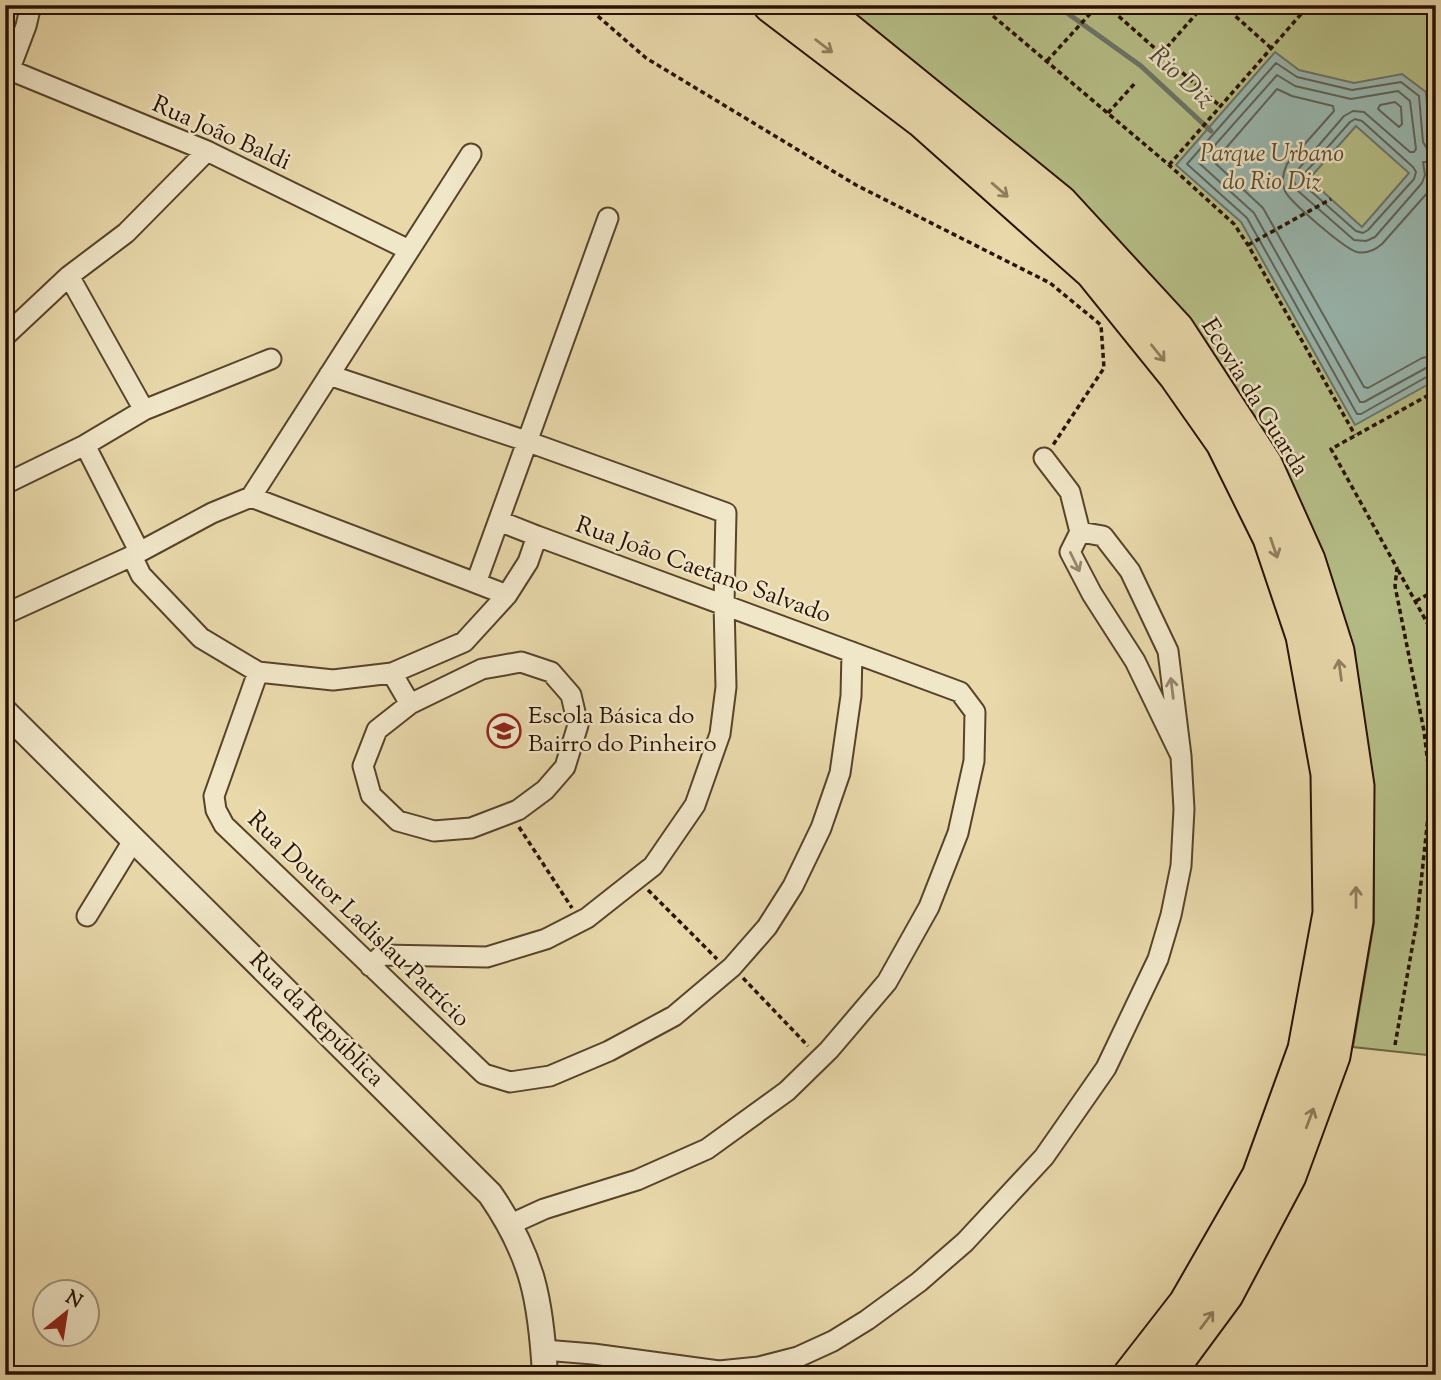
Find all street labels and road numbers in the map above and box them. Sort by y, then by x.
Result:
street label: Rua João Baldi [146,88,296,180]
street label: Ecovia da Guarda [1192,312,1316,484]
street label: Rua João Caetano Salvado [571,509,835,633]
street label: Rua Doutor Ladislau Patrício [239,804,477,1036]
street label: Rua da República [241,945,391,1095]

